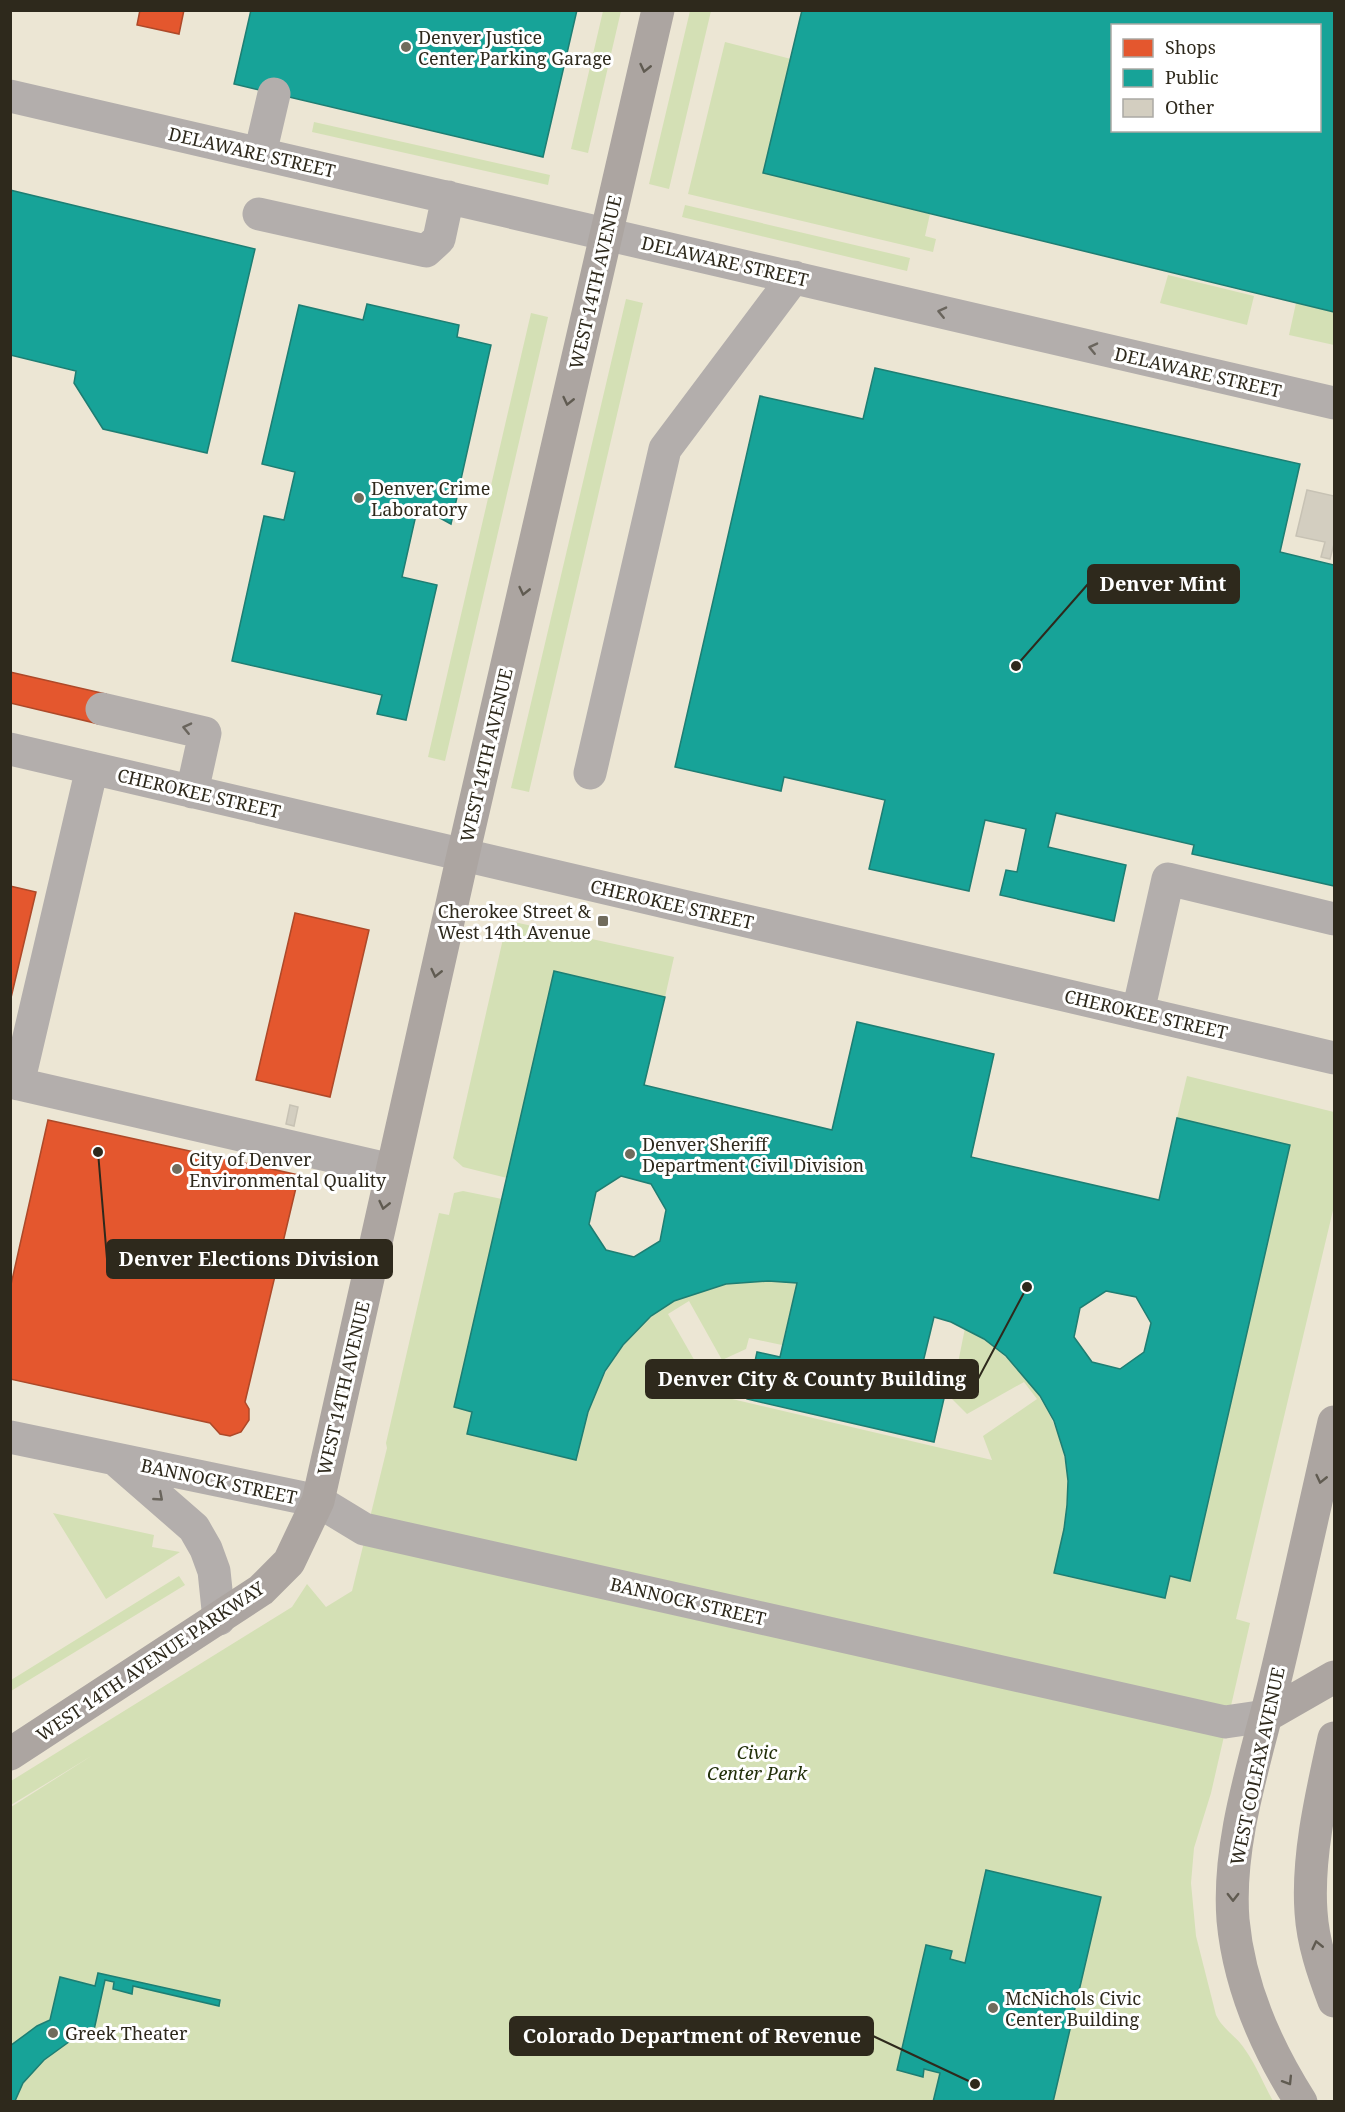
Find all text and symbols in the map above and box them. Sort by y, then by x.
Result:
legend [1111,24,1321,132]
place label: Denver Justice Center Parking Garage [418,25,612,70]
text: Shops [1165,35,1216,59]
marker: Denver Justice Center Parking Garage [399,40,413,54]
one-way arrow [639,62,652,72]
text: Public [1165,65,1219,89]
text: Other [1165,95,1215,119]
street label: DELAWARE STREET [166,121,338,183]
street label: WEST 14TH AVENUE [563,193,627,371]
street label: DELAWARE STREET [639,230,811,292]
one-way arrow [937,307,947,320]
street label: DELAWARE STREET [1112,341,1284,403]
one-way arrow [1089,342,1099,355]
one-way arrow [562,396,575,406]
place label: Denver Crime Laboratory [371,476,490,521]
marker: Denver Crime Laboratory [352,491,366,505]
callout: Denver Mint [1088,565,1239,603]
text: Denver Mint [1100,570,1226,597]
one-way arrow [518,586,531,596]
street label: WEST 14TH AVENUE [454,666,518,844]
one-way arrow [182,723,192,736]
street label: CHEROKEE STREET [115,763,283,823]
street label: CHEROKEE STREET [588,874,756,934]
place label: Cherokee Street & West 14th Avenue [438,899,592,944]
marker: Cherokee Street & West 14th Avenue [596,914,610,928]
one-way arrow [431,968,444,978]
street label: CHEROKEE STREET [1062,984,1230,1044]
place label: Denver Sheriff Department Civil Division [642,1132,865,1177]
place label: City of Denver Environmental Quality [189,1147,387,1192]
marker: Denver Sheriff Department Civil Division [623,1147,637,1161]
marker: City of Denver Environmental Quality [170,1162,184,1176]
one-way arrow [379,1199,392,1209]
callout: Denver Elections Division [107,1240,392,1278]
text: Denver Elections Division [119,1245,379,1272]
street label: WEST 14TH AVENUE [311,1299,375,1477]
callout: Denver City & County Building [646,1360,978,1398]
text: Denver City & County Building [658,1365,967,1392]
street label: BANNOCK STREET [139,1453,299,1509]
one-way arrow [1316,1474,1329,1484]
one-way arrow [152,1490,163,1501]
street label: BANNOCK STREET [608,1571,768,1631]
street label: WEST 14TH AVENUE PARKWAY [31,1575,269,1746]
street label: WEST COLFAX AVENUE [1224,1665,1290,1867]
park label: Civic Center Park [707,1740,808,1785]
one-way arrow [1227,1892,1239,1901]
one-way arrow [1311,1941,1324,1951]
place label: McNichols Civic Center Building [1005,1986,1141,2031]
marker: McNichols Civic Center Building [986,2001,1000,2015]
callout: Colorado Department of Revenue [510,2017,873,2055]
place label: Greek Theater [65,2021,188,2045]
text: Colorado Department of Revenue [523,2022,861,2049]
marker: Greek Theater [46,2026,60,2040]
one-way arrow [1281,2075,1293,2085]

